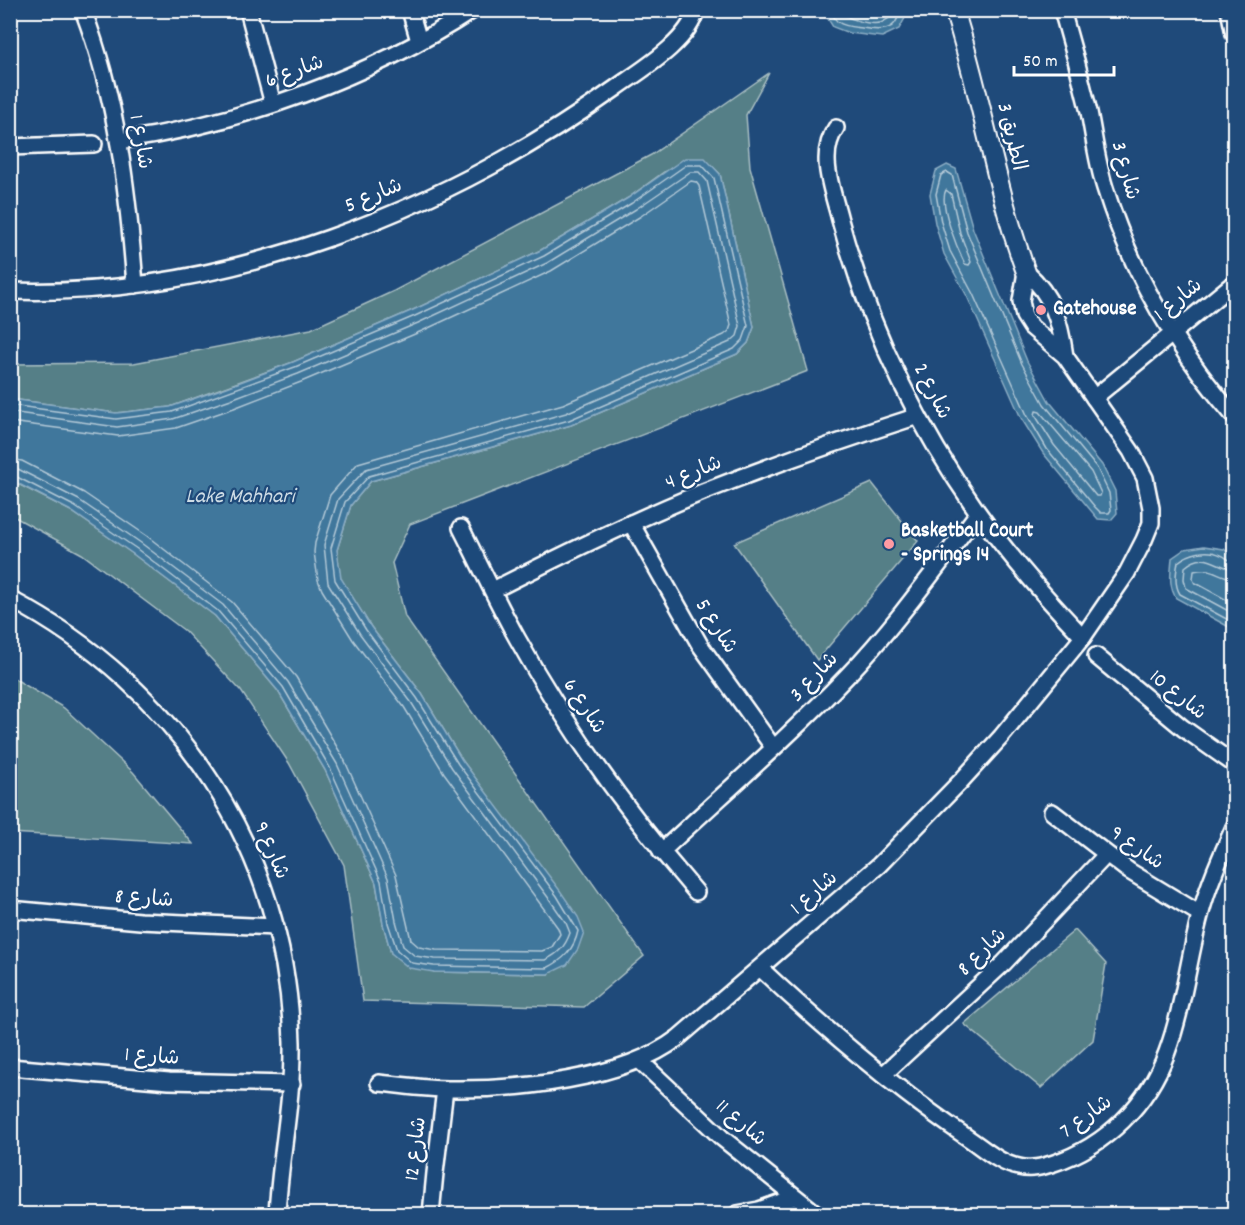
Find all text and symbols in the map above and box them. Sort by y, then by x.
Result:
scale bar [1014,39,1114,77]
street label: شارع 6 [261,49,329,97]
text: 50 m [1023,50,1058,75]
street label: 3 الطريق [988,100,1032,174]
street label: شارع 1 [119,112,159,172]
street label: شارع 3 [1102,138,1146,204]
street label: شارع 5 [341,172,407,222]
street label: شارع 1 [1148,272,1210,330]
place label: Gatehouse [1053,295,1137,325]
marker: Gatehouse [1034,303,1048,317]
street label: شارع 2 [904,359,958,425]
street label: شارع 4 [661,449,727,499]
water label: Lake Mahhari [186,482,297,513]
place label: Basketball Court - Springs 14 [901,517,1034,571]
marker: Basketball Court - Springs 14 [882,537,896,551]
street label: شارع 5 [686,594,744,660]
street label: شارع 3 [784,646,846,710]
street label: شارع 10 [1142,663,1212,729]
street label: شارع 6 [554,673,612,741]
street label: شارع 9 [244,818,296,884]
street label: شارع 9 [1103,820,1169,878]
street label: شارع 1 [784,865,846,923]
street label: شارع 8 [114,883,174,917]
street label: شارع 8 [951,922,1015,984]
street label: شارع 1 [124,1041,180,1075]
street label: شارع 7 [1055,1089,1119,1147]
street label: شارع 11 [708,1093,772,1155]
street label: شارع 12 [398,1115,436,1183]

